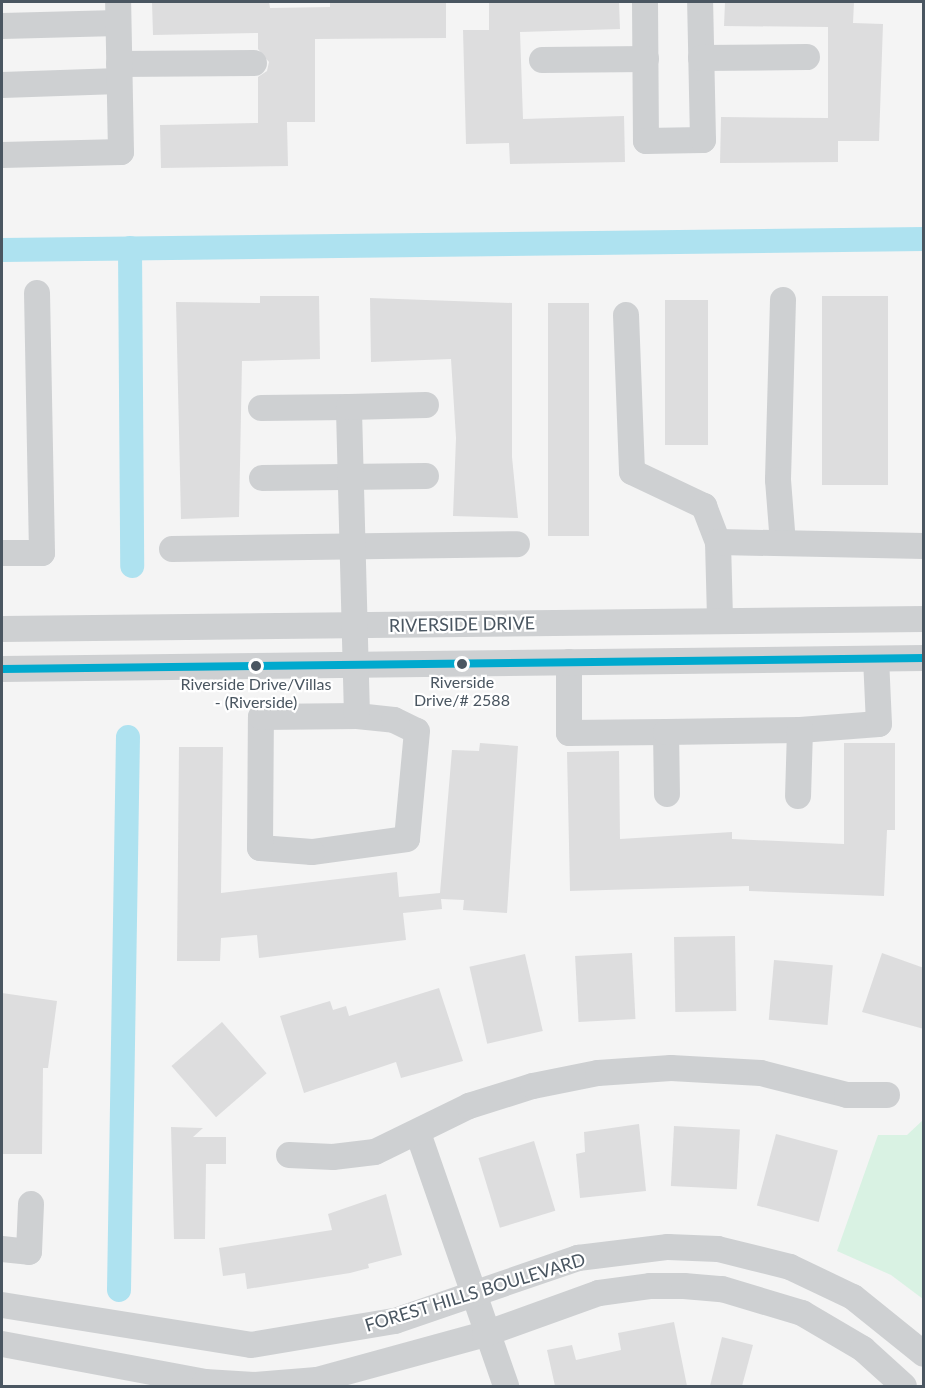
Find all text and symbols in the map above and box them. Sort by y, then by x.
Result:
street label: RIVERSIDE DRIVE [389,612,535,636]
marker: Riverside Drive/# 2588 [456,658,468,670]
marker: Riverside Drive/Villas - (Riverside) [250,660,262,672]
place label: Riverside Drive/# 2588 [414,672,510,710]
place label: Riverside Drive/Villas - (Riverside) [181,674,331,712]
street label: FOREST HILLS BOULEVARD [362,1248,588,1336]

